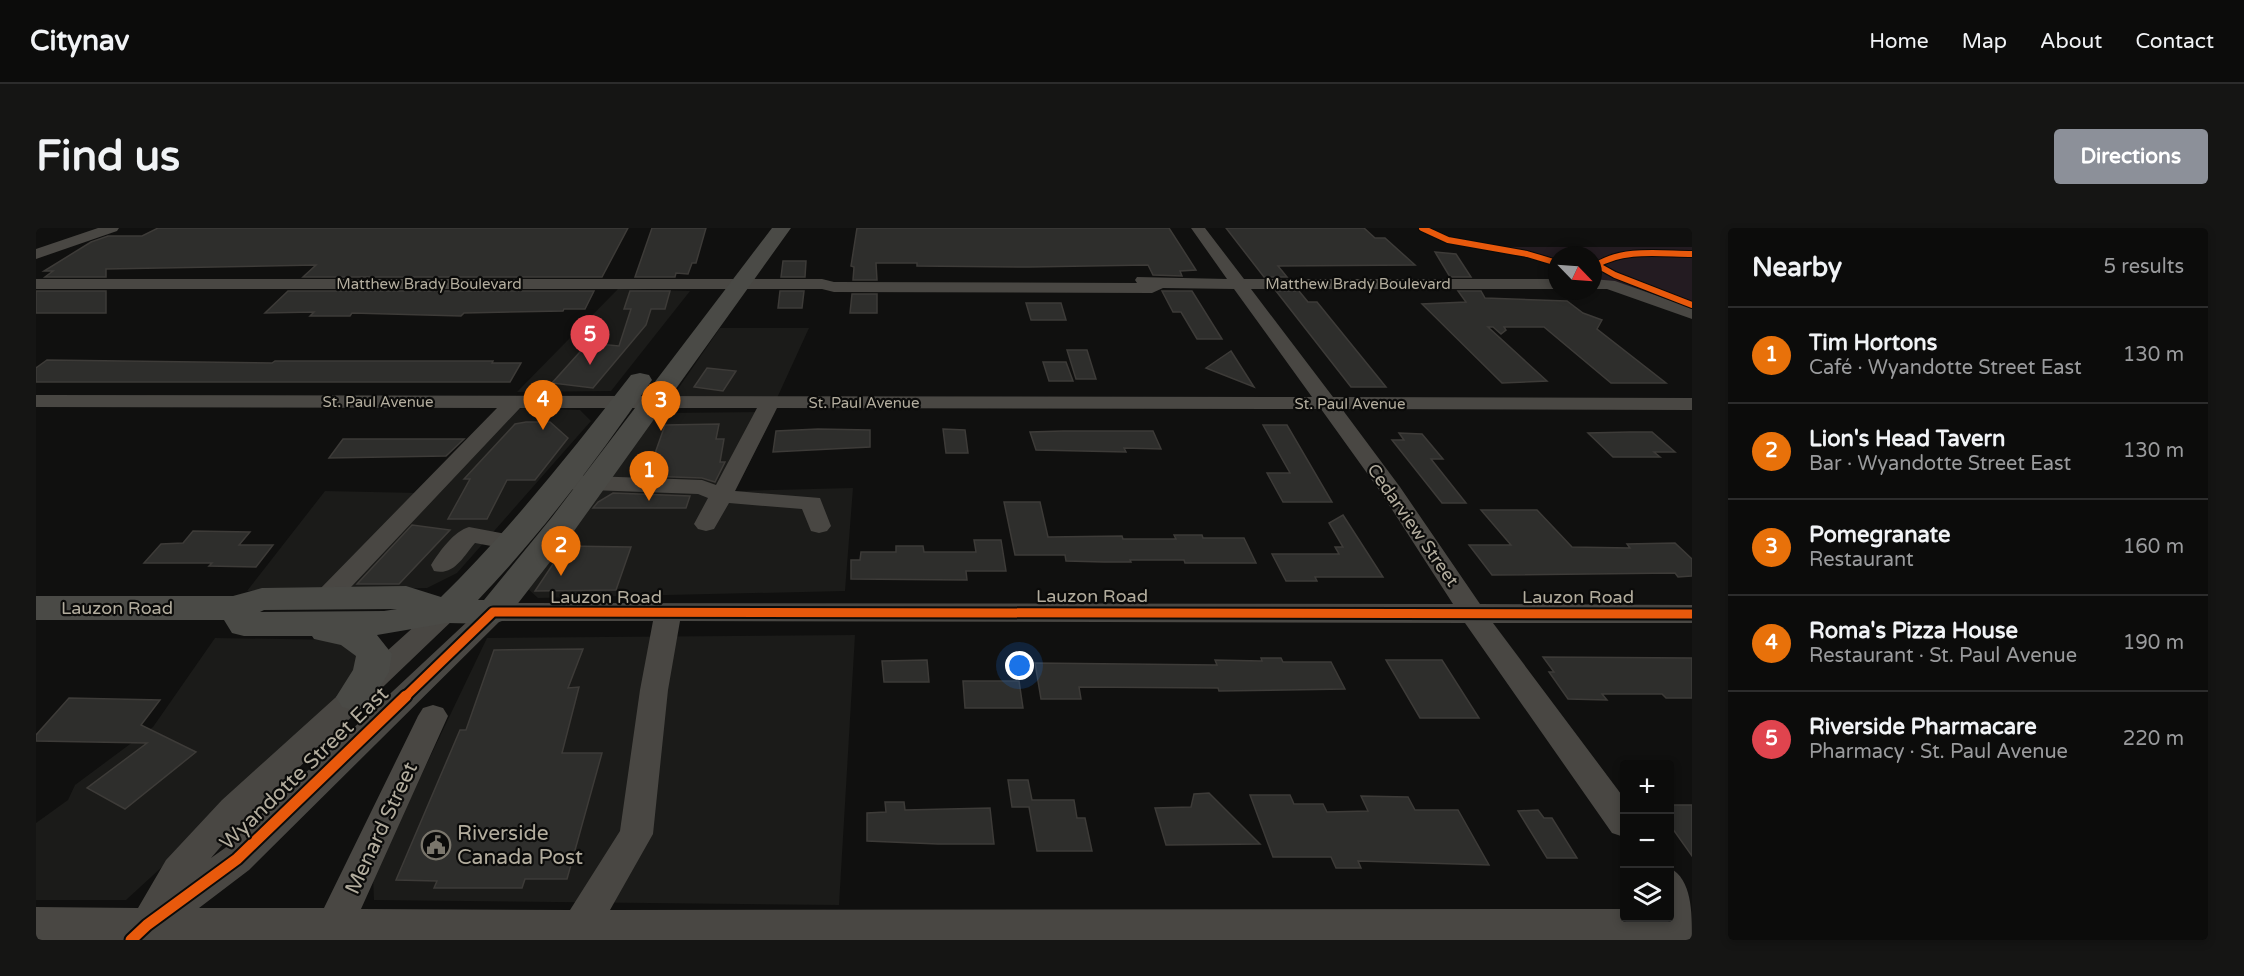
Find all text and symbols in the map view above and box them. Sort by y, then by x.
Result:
text: Citynav [30,24,129,58]
text: Home [1869,29,1929,54]
text: Map [1962,29,2007,54]
text: About [2040,29,2102,54]
text: Contact [2135,29,2214,54]
button: Directions [2054,129,2208,184]
text: Find us [36,131,180,182]
north arrow [1548,246,1602,300]
text: Nearby [1752,252,1842,283]
text: 5 results [2104,255,2184,279]
street label: Matthew Brady Boulevard [336,275,522,293]
street label: Matthew Brady Boulevard [1265,275,1451,293]
pin: 5 [570,316,610,365]
text: Tim Hortons [1809,330,1937,356]
text: 1 [1765,343,1778,367]
text: 130 m [2123,343,2184,367]
text: Café · Wyandotte Street East [1809,356,2082,380]
pin: 4 [524,380,562,430]
pin: 3 [642,382,680,431]
street label: St. Paul Avenue [323,393,433,411]
street label: St. Paul Avenue [809,394,919,412]
street label: St. Paul Avenue [1295,395,1405,413]
text: Lion's Head Tavern [1809,426,2005,452]
text: 2 [1765,439,1778,463]
text: 130 m [2123,439,2184,463]
pin: 1 [630,452,668,501]
text: Bar · Wyandotte Street East [1809,452,2071,476]
street label: Cedarview Street [1362,459,1464,591]
text: Pomegranate [1809,522,1950,548]
pin: 2 [542,526,580,576]
text: 3 [1765,535,1778,559]
text: 160 m [2123,535,2184,559]
text: Restaurant [1809,548,1914,572]
street label: Lauzon Road [1036,585,1148,607]
street label: Lauzon Road [550,586,662,608]
street label: Lauzon Road [1522,586,1634,608]
street label: Lauzon Road [61,597,173,619]
text: Roma's Pizza House [1809,618,2018,644]
text: 4 [1765,631,1778,655]
text: 190 m [2123,631,2184,655]
text: Restaurant · St. Paul Avenue [1809,644,2077,668]
your location [1005,651,1034,680]
street label: Wyandotte Street East [215,681,394,855]
text: Riverside Pharmacare [1809,714,2037,740]
text: 5 [1765,727,1778,751]
text: 220 m [2123,727,2184,751]
text: Pharmacy · St. Paul Avenue [1809,740,2068,764]
street label: Menard Street [340,758,423,898]
map controls [1620,760,1674,922]
button: + [1620,760,1674,814]
button: − [1620,814,1674,868]
place label: Riverside Canada Post [457,821,583,870]
public building icon: Riverside Canada Post [420,829,452,861]
button: layers [1620,868,1674,922]

